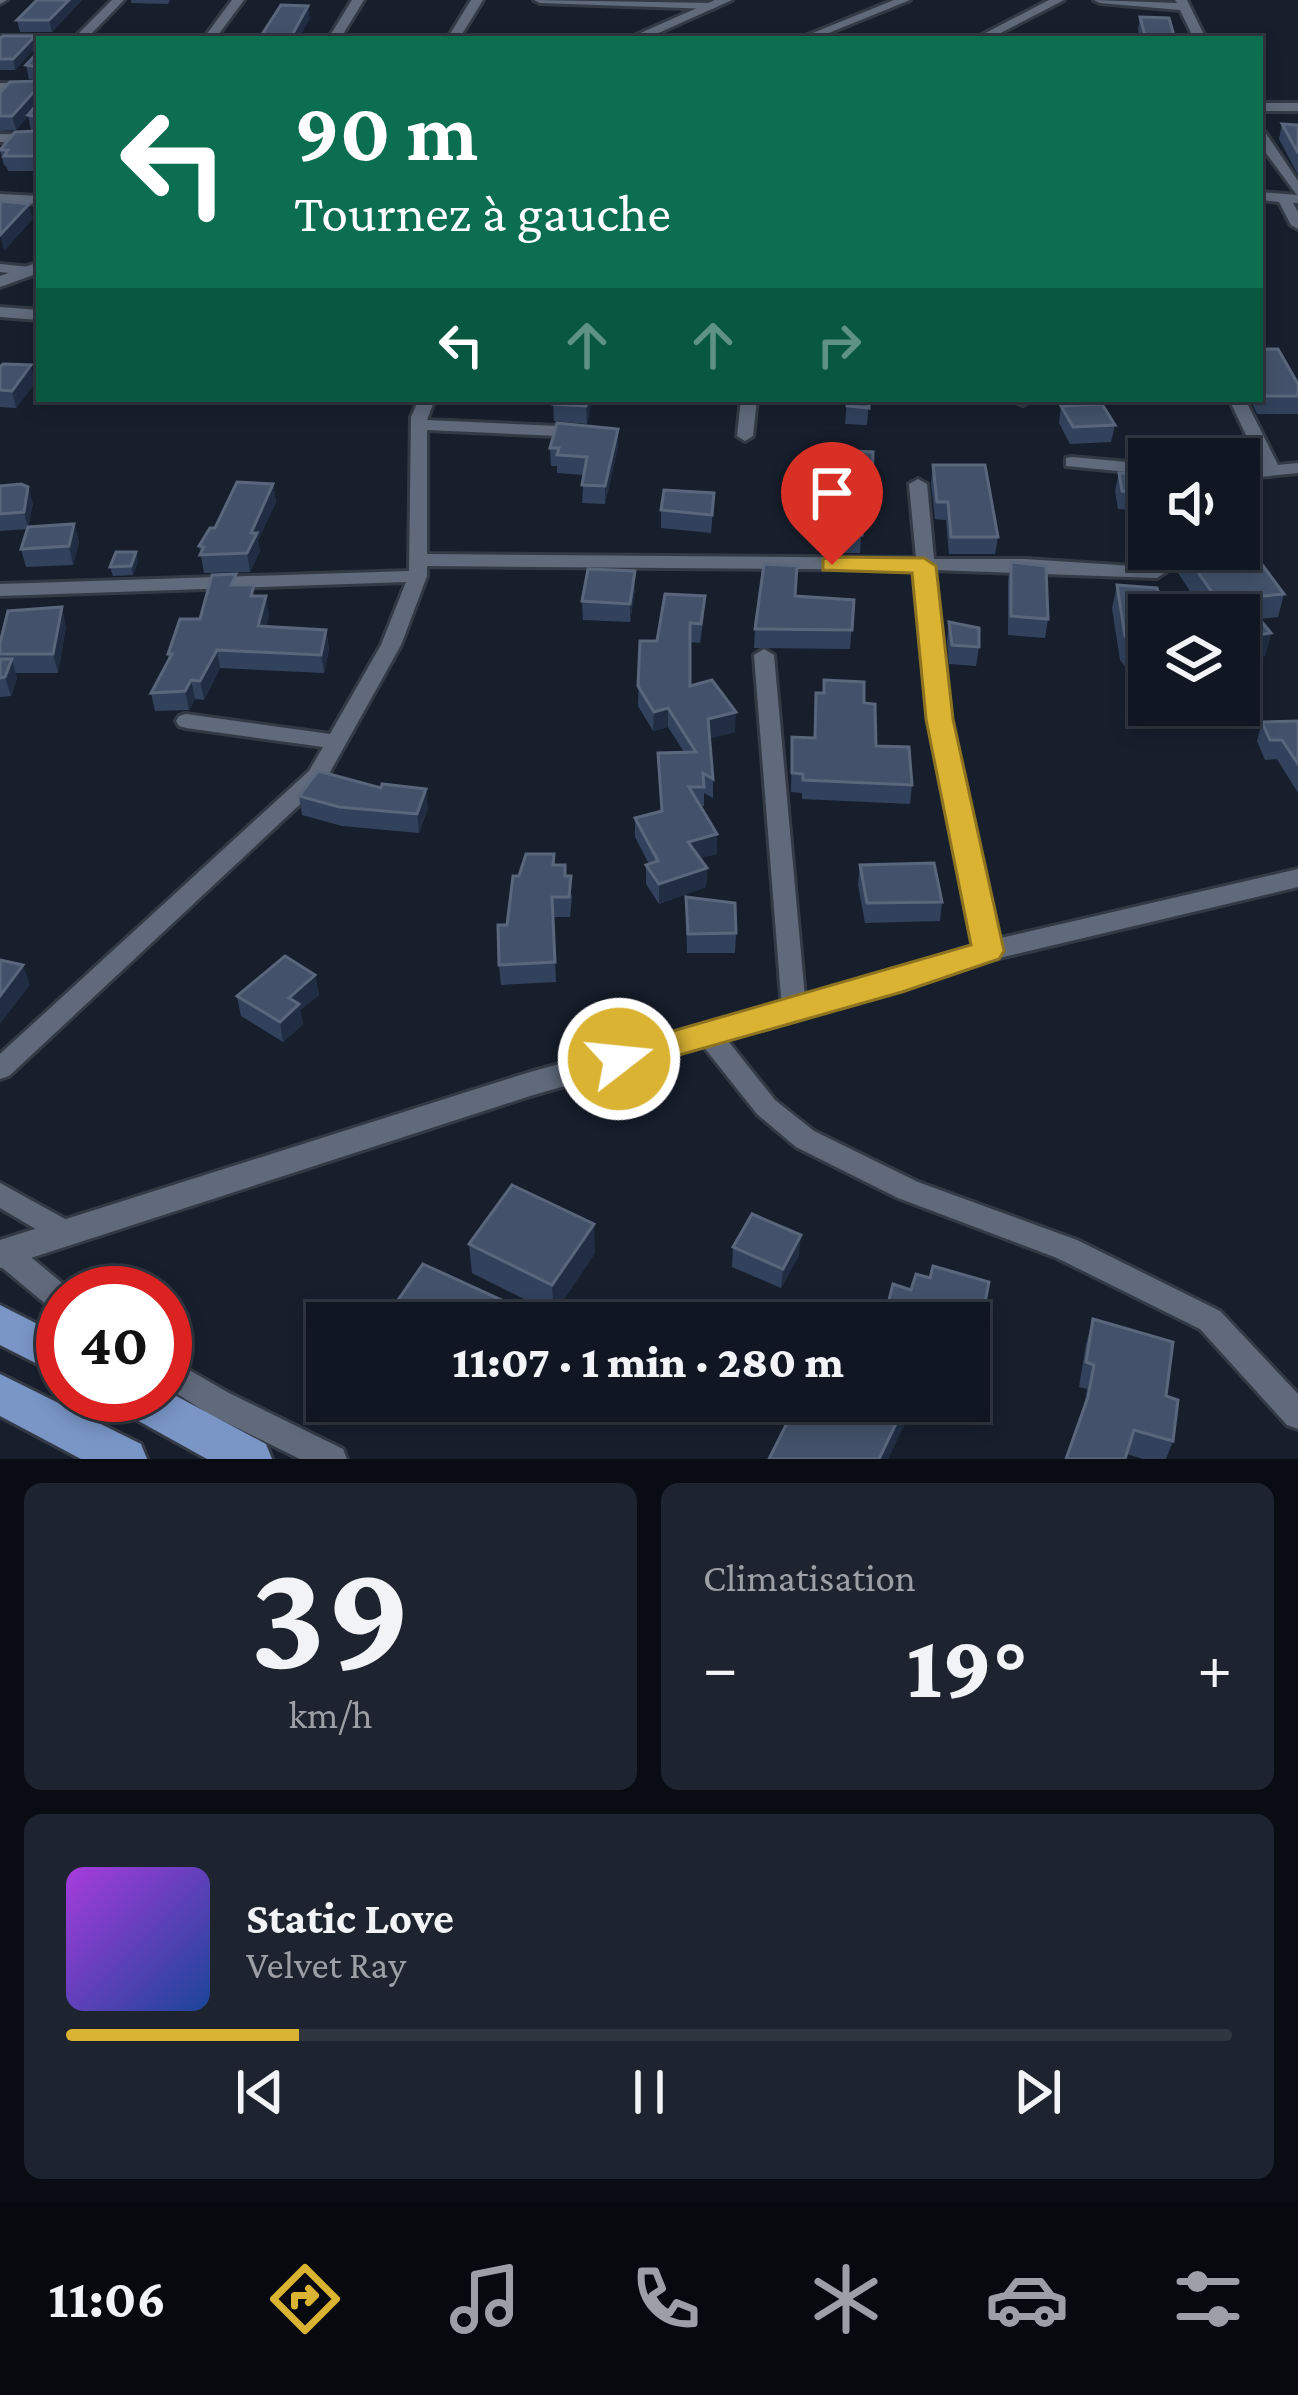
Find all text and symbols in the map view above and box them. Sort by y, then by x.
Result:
icon: left [96,84,252,240]
text: 90 m [294,85,478,178]
text: Tournez à gauche [294,183,671,243]
icon: left [428,312,494,378]
icon: ahead [554,312,620,378]
icon: ahead [680,312,746,378]
icon: right [806,312,872,378]
map controls [1128,438,1260,726]
button: sound [1128,438,1260,570]
pin [781,442,883,565]
icon: arrive [799,460,865,526]
button: layers [1128,594,1260,726]
position arrow [556,996,682,1122]
speed limit sign: 40 [36,1266,192,1422]
text: 11:07 · 1 min · 280 m [452,1337,844,1387]
text: 39 [250,1528,411,1702]
text: Climatisation [703,1556,916,1599]
text: 19° [907,1616,1028,1716]
text: − [703,1630,738,1703]
text: + [1197,1630,1232,1703]
text: km/h [288,1693,373,1736]
text: Static Love [246,1893,454,1943]
text: Velvet Ray [246,1943,406,1986]
icon: previous [227,2059,293,2125]
icon: pause [616,2059,682,2125]
icon: next [1005,2059,1071,2125]
icon: directions [263,2257,347,2341]
icon: music [443,2257,527,2341]
icon: phone [624,2257,708,2341]
icon: climate [804,2257,888,2341]
icon: car [985,2257,1069,2341]
icon: filters [1166,2257,1250,2341]
text: 11:06 [48,2269,166,2329]

